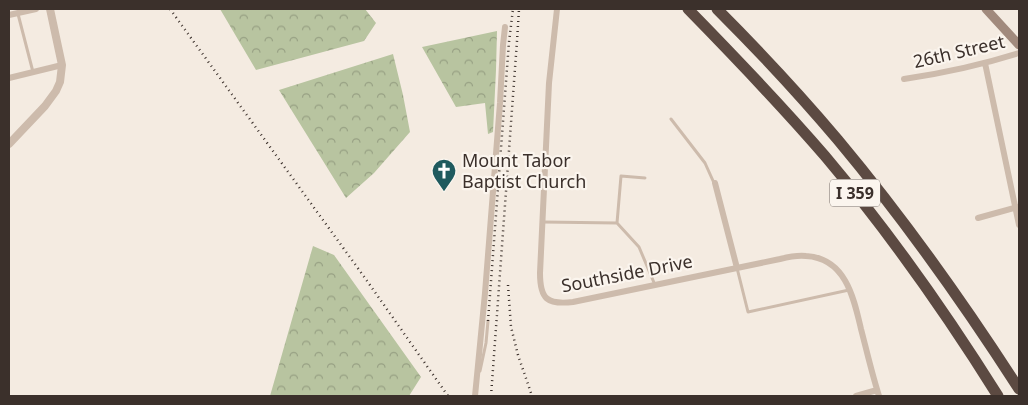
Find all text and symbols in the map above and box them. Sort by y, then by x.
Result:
street label: 26th Street [911,29,1007,73]
place label: Mount Tabor Baptist Church [462,148,586,193]
church icon: Mount Tabor Baptist Church [431,158,457,192]
road number: I 359 [830,180,880,207]
street label: Southside Drive [559,249,694,298]

